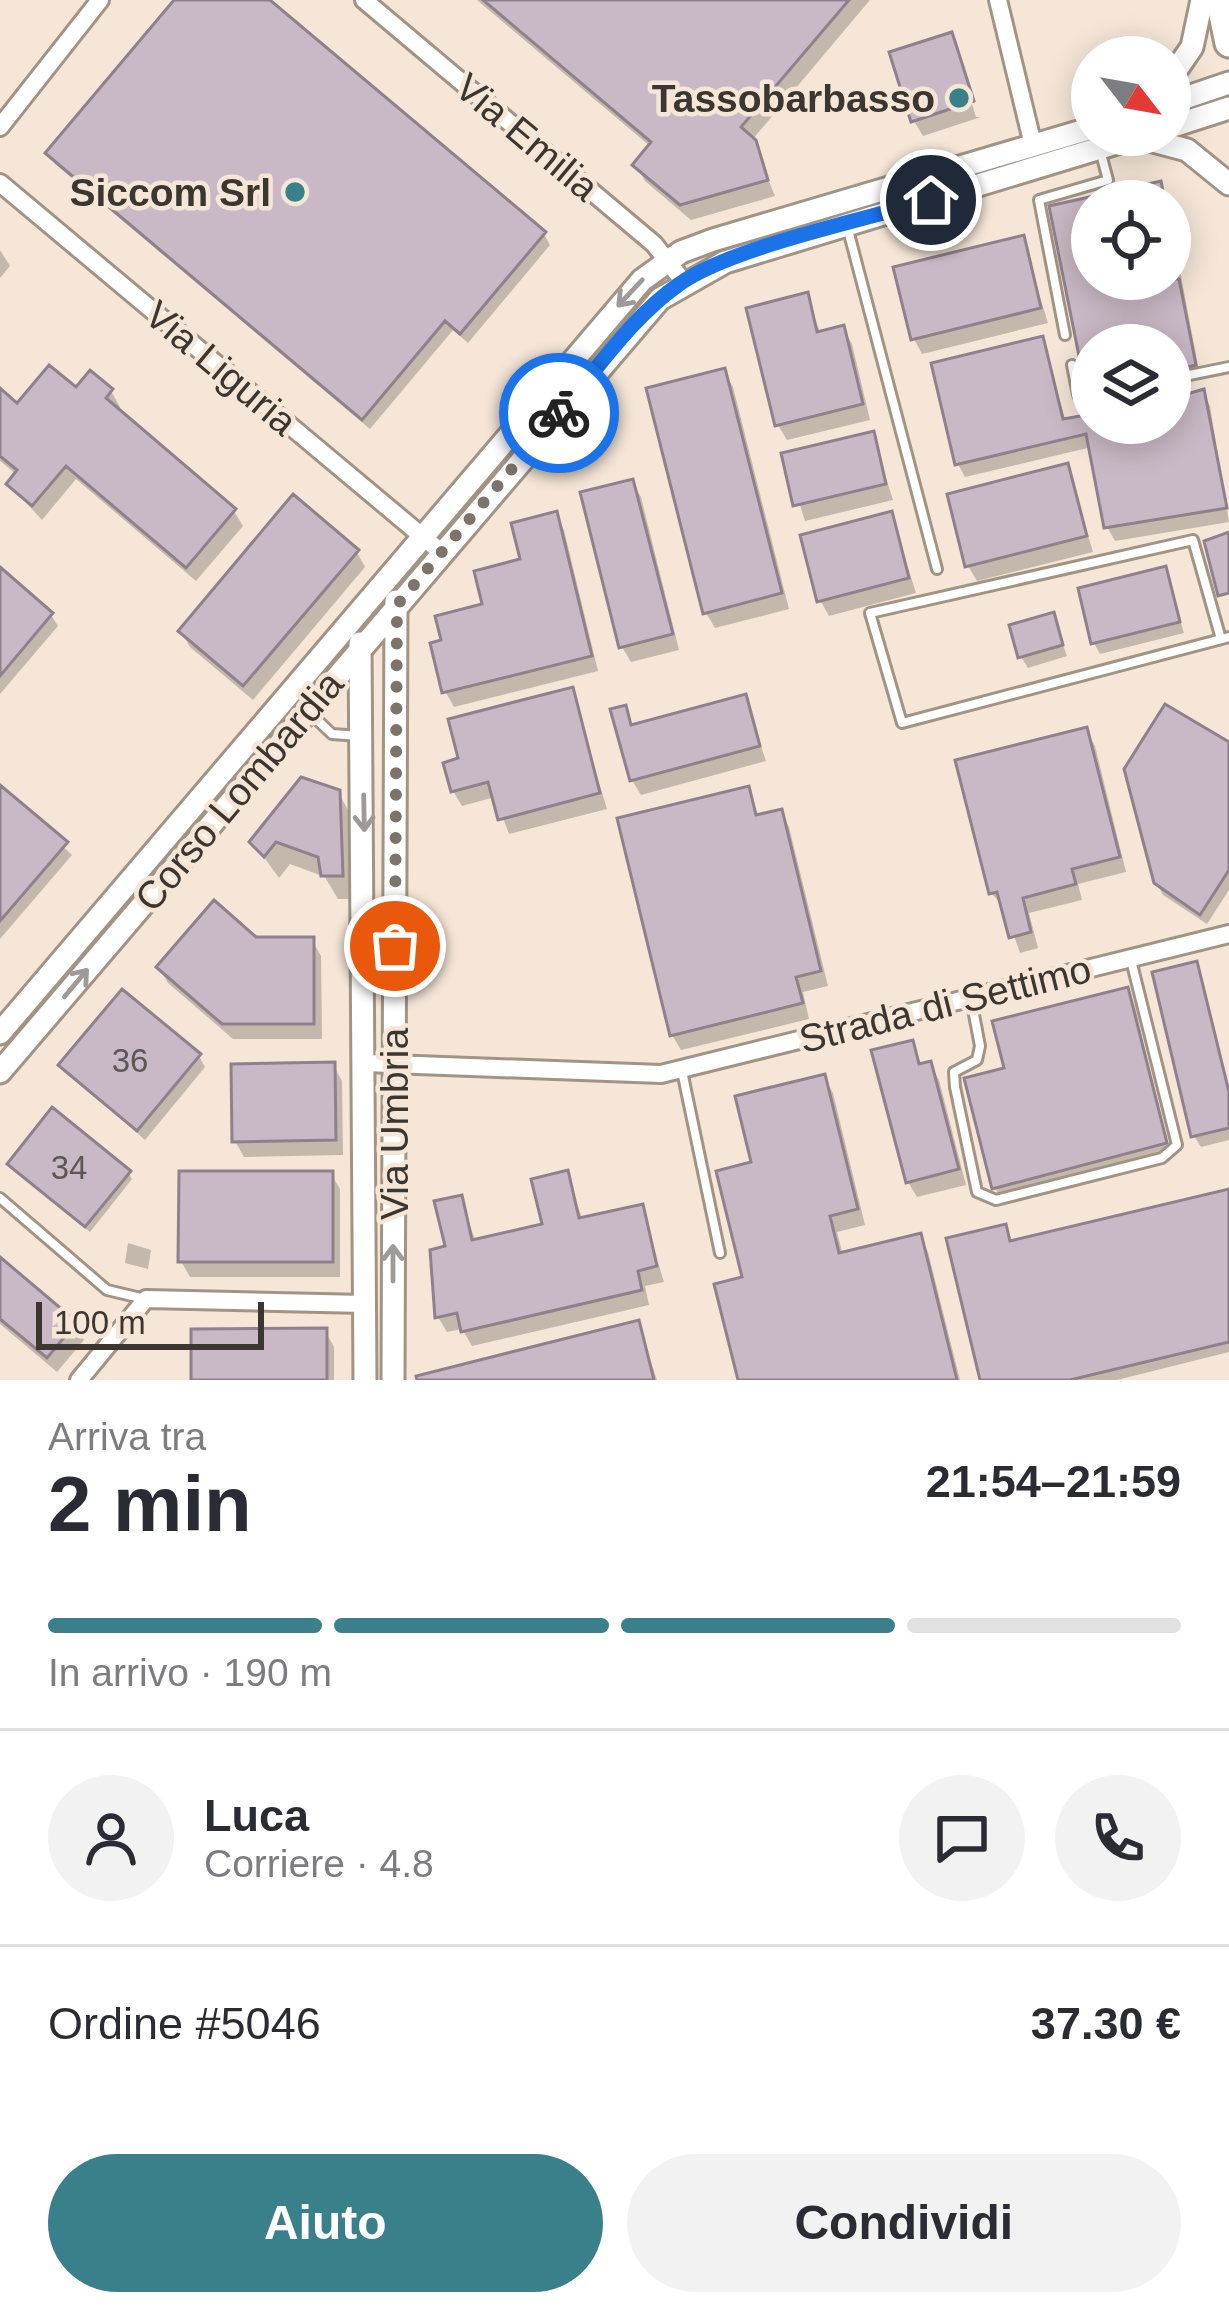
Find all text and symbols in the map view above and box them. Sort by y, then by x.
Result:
north arrow [1071,36,1191,156]
map controls [1071,36,1191,444]
street label: Via Emilia [447,65,607,209]
place label: Tassobarbasso [652,77,935,120]
marker: Tassobarbasso [946,85,972,111]
pin [880,149,982,251]
icon: home [898,167,964,233]
place label: Siccom Srl [69,171,271,214]
marker: Siccom Srl [282,179,308,205]
button: locate [1071,180,1191,300]
one-way arrow [617,278,645,308]
street label: Via Liguria [137,293,305,444]
button: layers [1071,324,1191,444]
courier [499,353,619,473]
icon: bike [526,380,592,446]
street label: Corso Lombardia [126,662,352,919]
one-way arrow [352,793,375,832]
pin [344,895,446,997]
icon: bag [362,913,428,979]
street label: Strada di Settimo [795,947,1095,1061]
one-way arrow [61,968,89,999]
street label: Via Umbria [373,1028,416,1220]
house number: 36 [112,1042,148,1079]
house number: 34 [51,1149,87,1186]
one-way arrow [382,1244,405,1283]
scale bar [36,1296,264,1349]
text: 100 m [54,1304,146,1341]
text: Arriva tra [48,1415,206,1458]
text: 21:54–21:59 [926,1456,1181,1507]
text: 2 min [48,1460,252,1548]
text: In arrivo · 190 m [48,1651,332,1694]
button: person [48,1775,174,1901]
button: chat [899,1775,1025,1901]
button: phone [1055,1775,1181,1901]
text: Luca [204,1790,309,1841]
text: Corriere · 4.8 [204,1842,434,1885]
text: Ordine #5046 [48,1998,321,2049]
text: 37.30 € [1031,1998,1181,2049]
button: Aiuto [48,2154,603,2292]
button: Condividi [627,2154,1181,2292]

